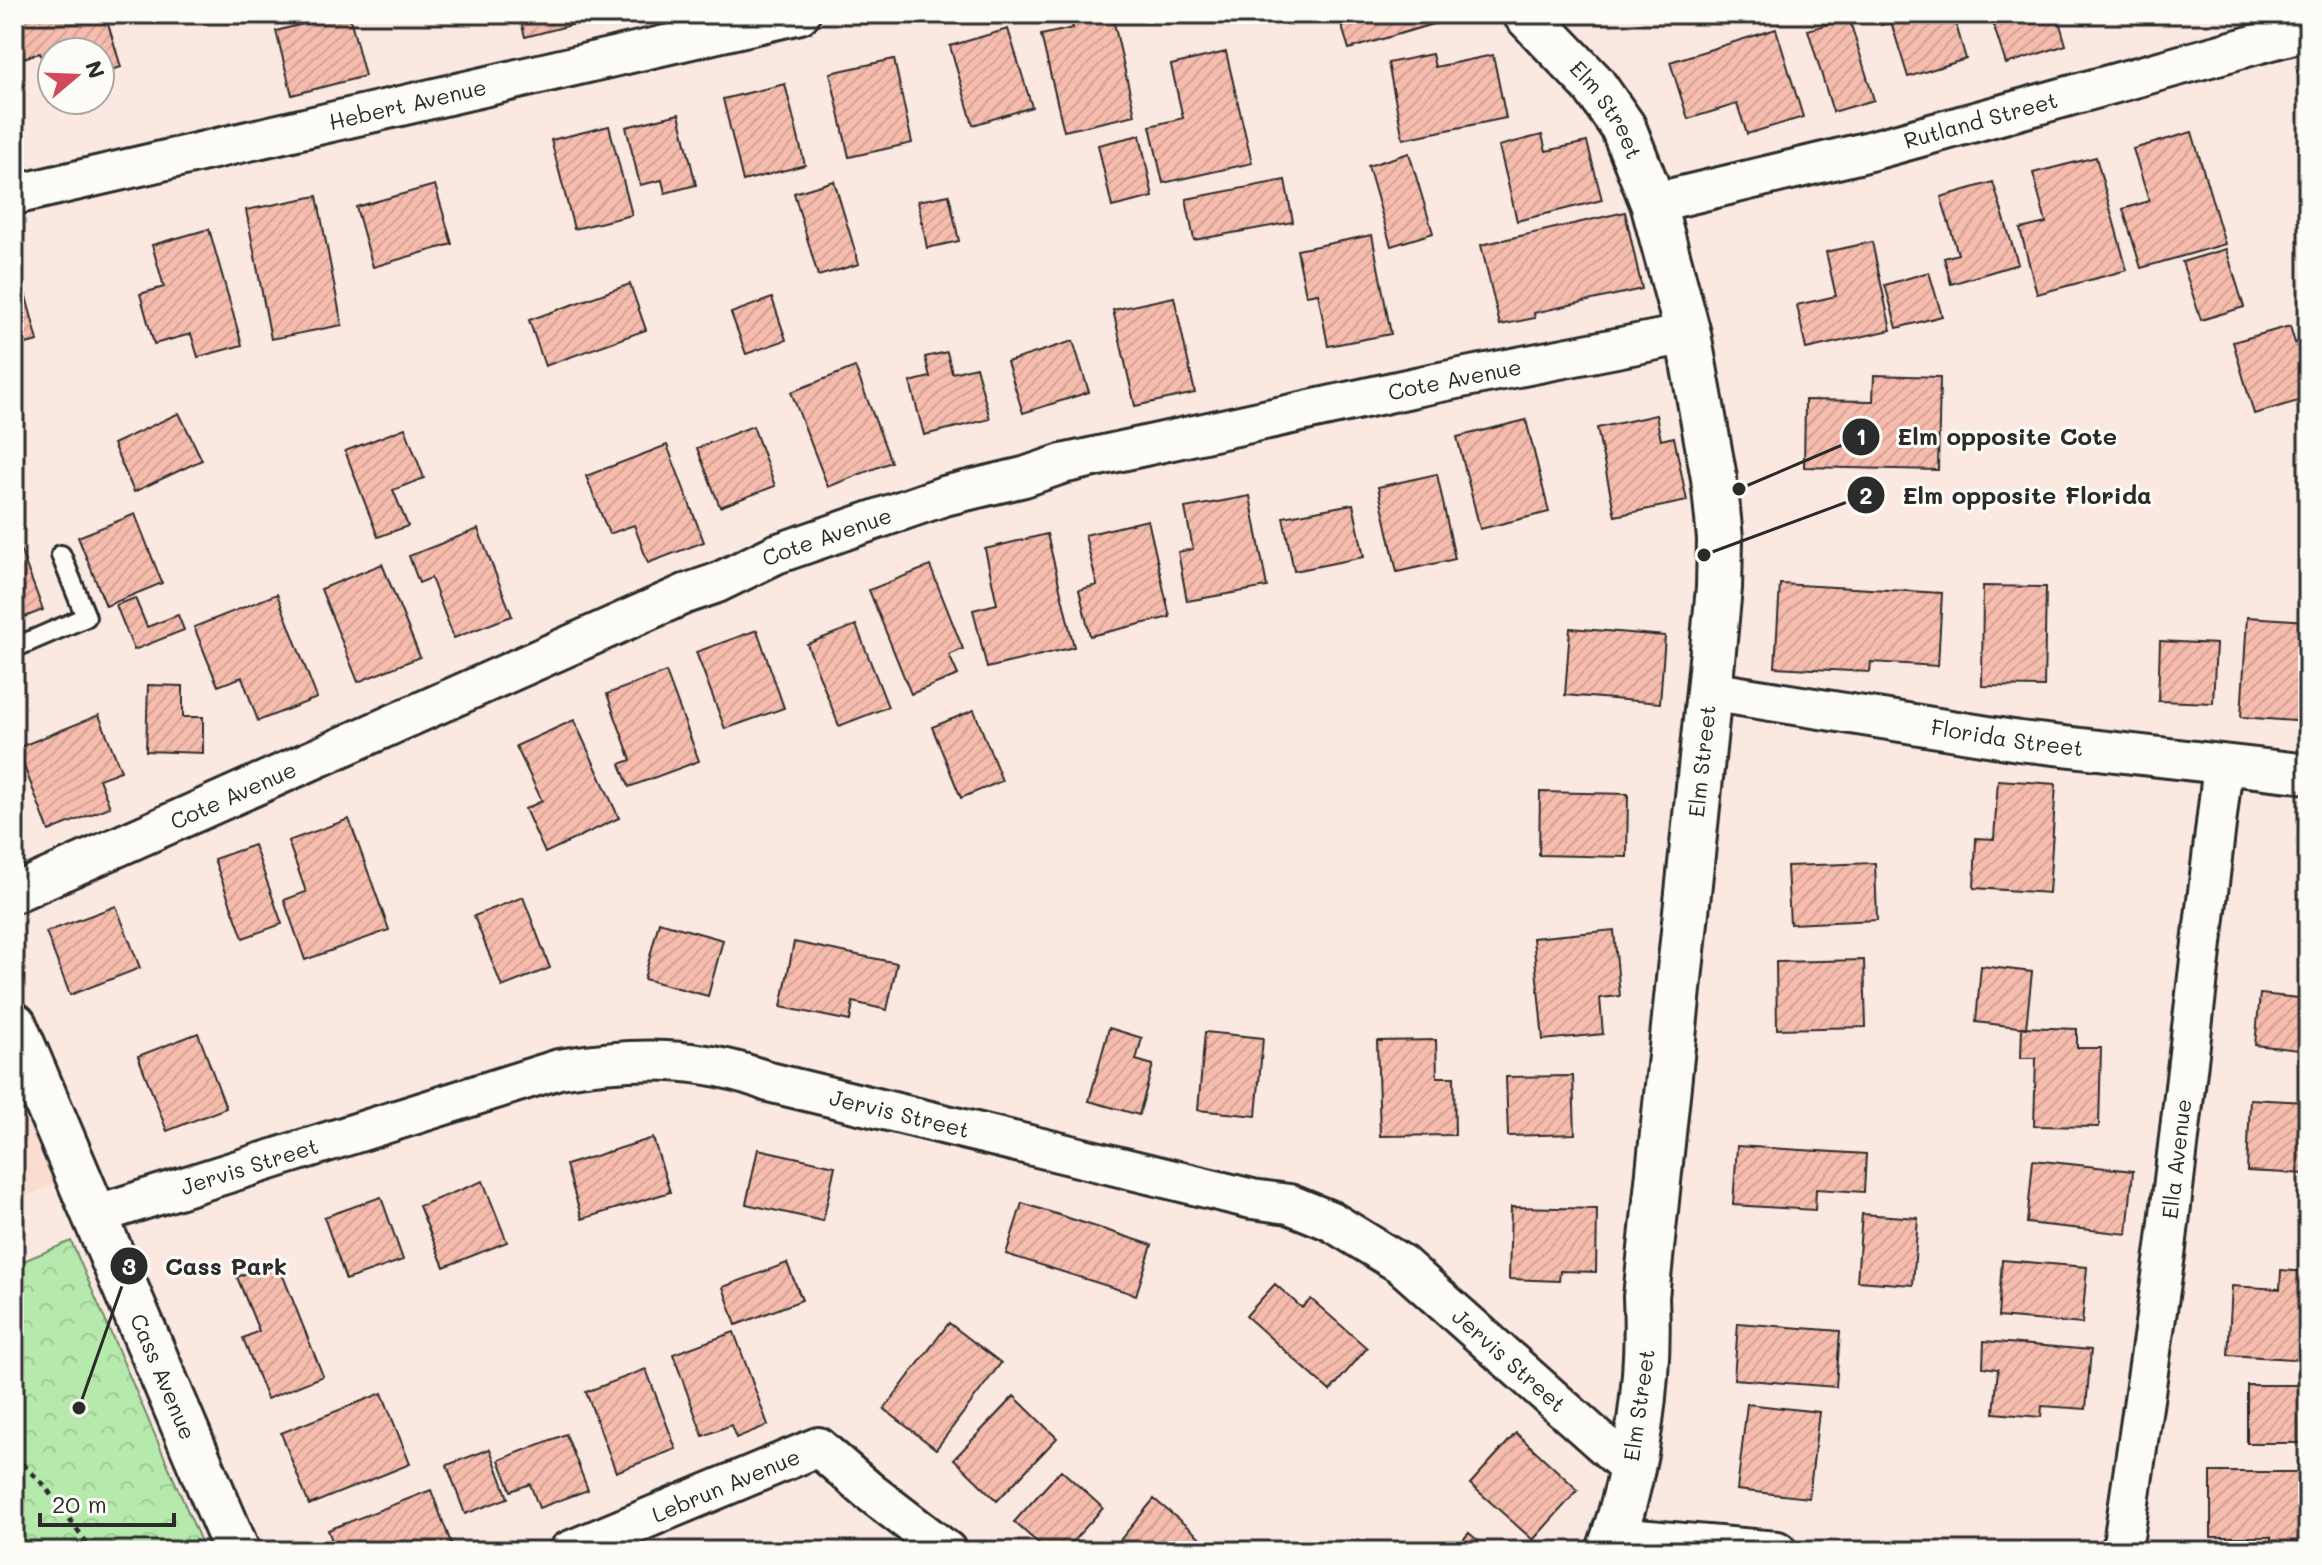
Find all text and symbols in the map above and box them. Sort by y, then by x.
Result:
north arrow [36,36,116,116]
street label: Elm Street [1564,54,1649,163]
text: N [79,57,112,82]
street label: Hebert Avenue [326,72,489,136]
street label: Rutland Street [1900,85,2061,155]
street label: Cote Avenue [1385,352,1524,407]
callout: Elm opposite Cote [1841,413,2133,461]
text: 1 [1856,420,1866,451]
text: Elm opposite Cote [1897,420,2117,451]
callout: Elm opposite Florida [1846,471,2168,519]
text: 2 [1859,479,1873,510]
text: Elm opposite Florida [1902,479,2152,510]
street label: Cote Avenue [757,500,895,573]
street label: Elm Street [1681,703,1722,819]
street label: Florida Street [1929,712,2085,762]
street label: Cote Avenue [165,754,301,836]
street label: Jervis Street [827,1082,973,1144]
street label: Ella Avenue [2155,1097,2197,1220]
street label: Jervis Street [177,1131,322,1201]
callout: Cass Park [109,1242,302,1290]
text: 3 [122,1250,136,1281]
text: Cass Park [165,1250,287,1281]
street label: Jervis Street [1446,1302,1572,1418]
street label: Cass Avenue [124,1309,203,1444]
street label: Elm Street [1616,1347,1661,1463]
street label: Lebrun Avenue [647,1441,804,1529]
scale bar [40,1477,174,1527]
text: 20 m [52,1488,107,1519]

